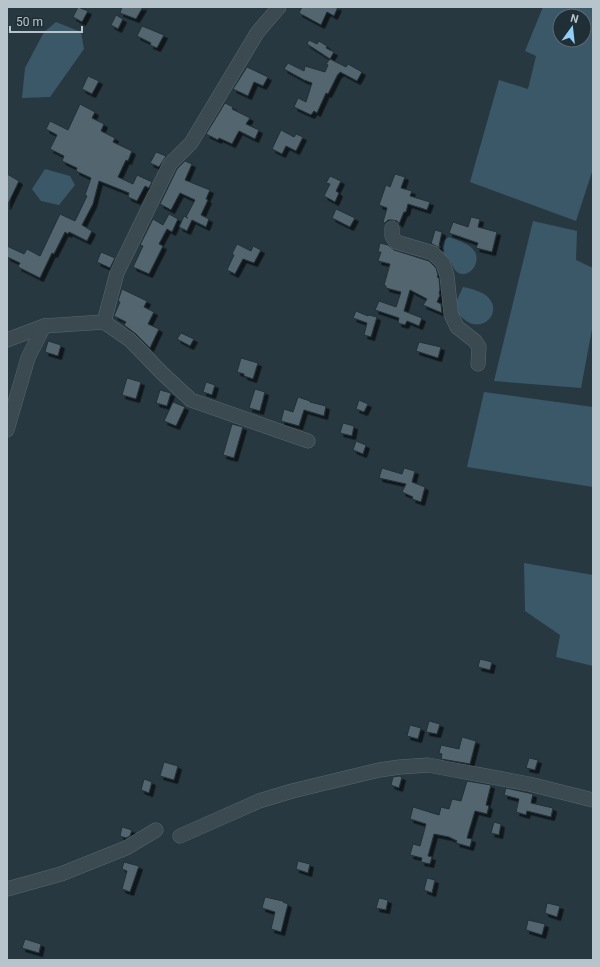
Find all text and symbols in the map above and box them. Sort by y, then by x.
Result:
scale bar [10,8,82,34]
north arrow [552,8,592,48]
text: N [569,12,580,26]
text: 50 m [16,15,43,29]

